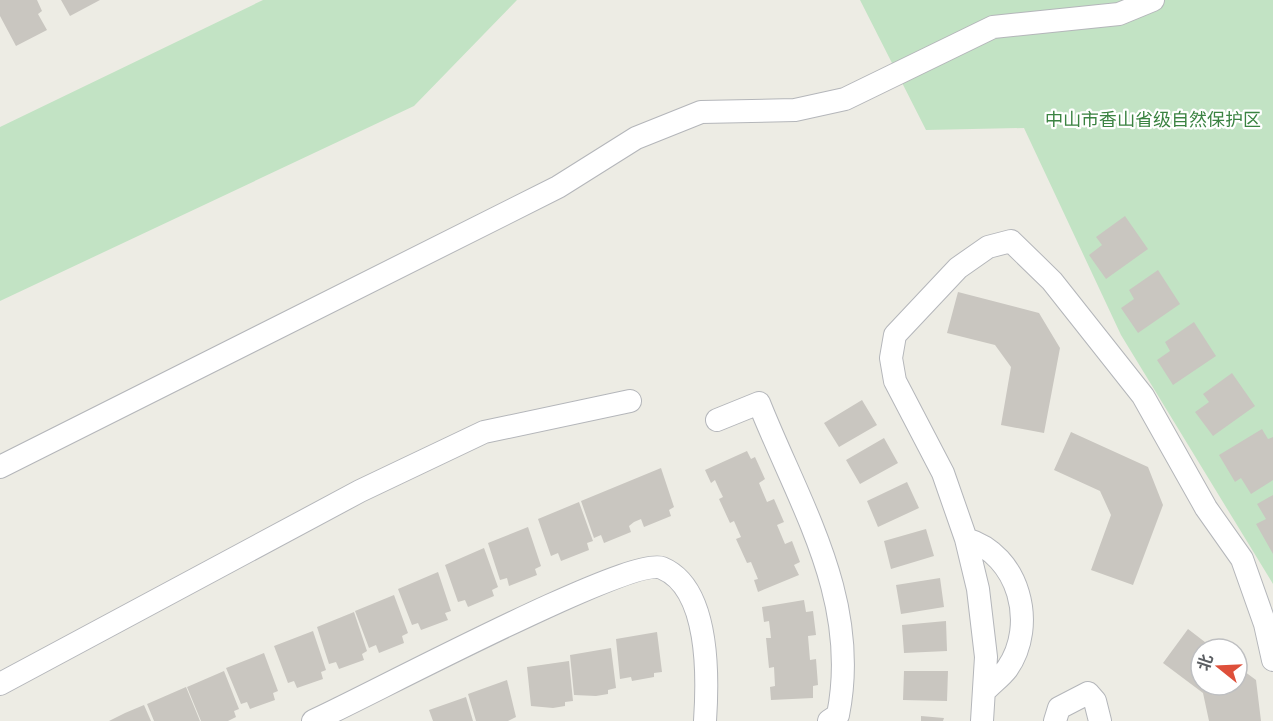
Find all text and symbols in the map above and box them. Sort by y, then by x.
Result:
park label: 中山市香山省级自然保护区 [1045,109,1261,131]
north arrow [1189,637,1249,697]
text: 北 [1194,652,1217,673]

